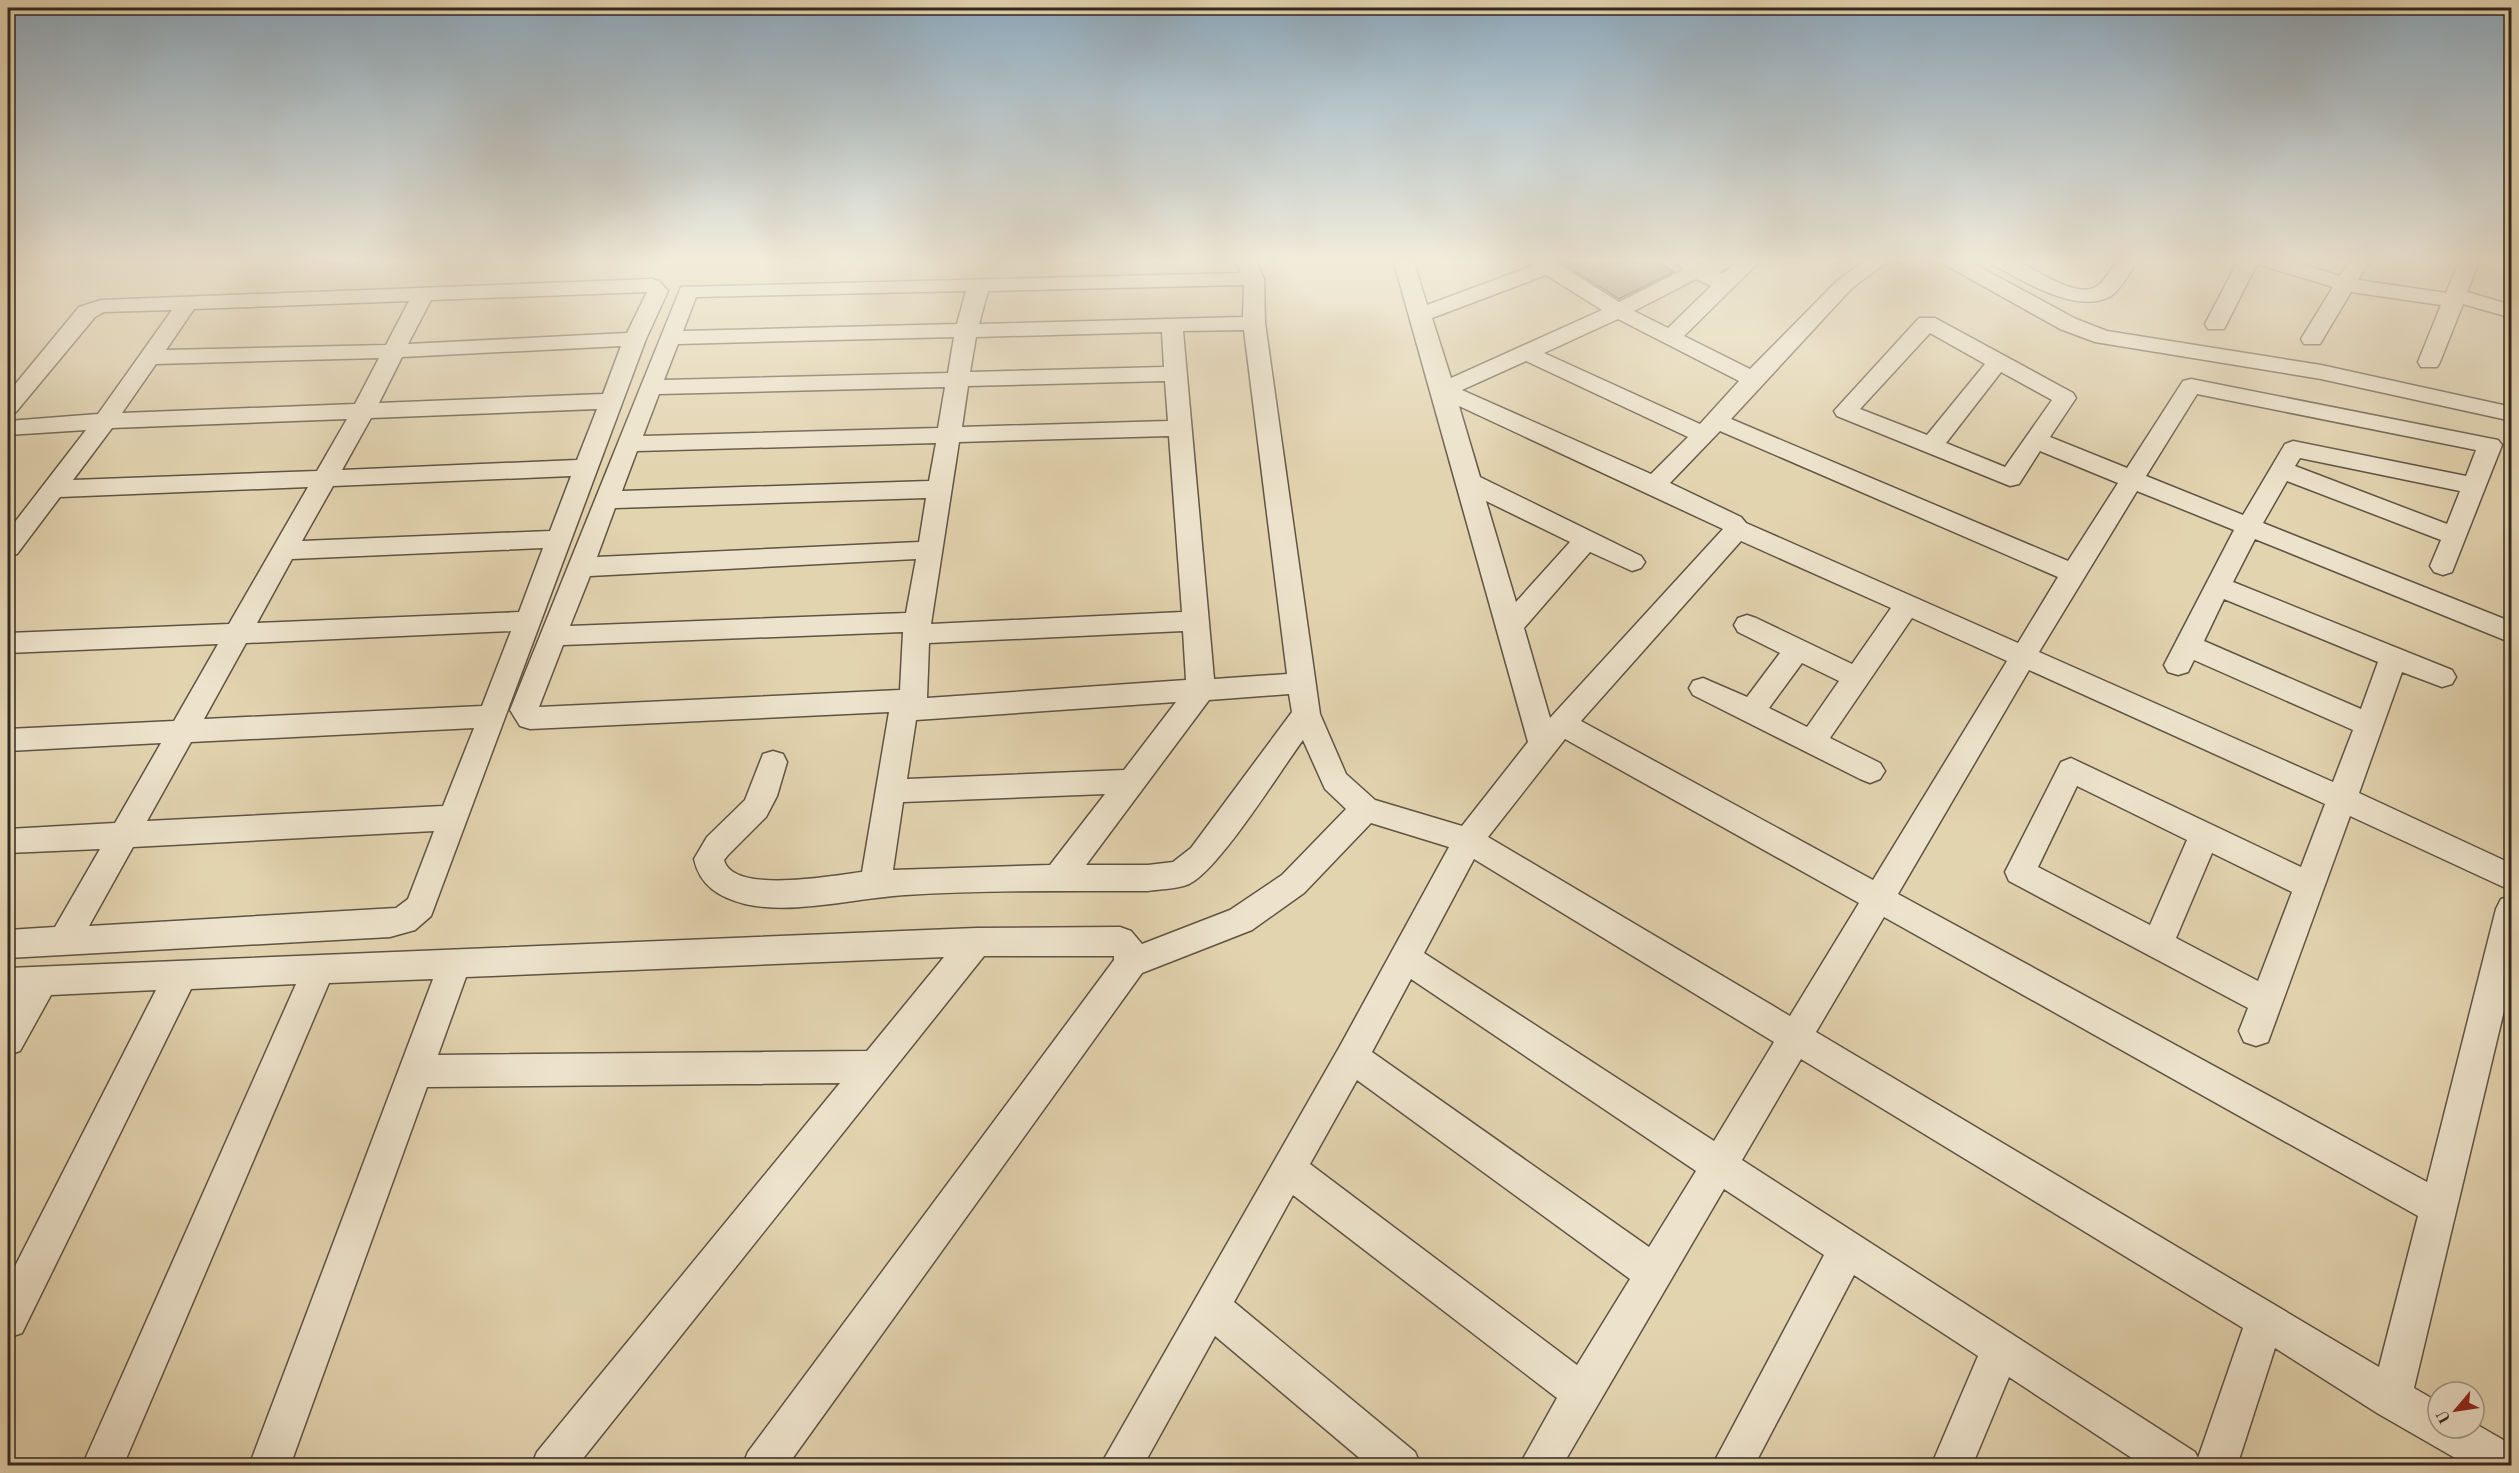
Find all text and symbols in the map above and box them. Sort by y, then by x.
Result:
north arrow [2426,1380,2486,1440]
text: U [2434,1407,2455,1426]

